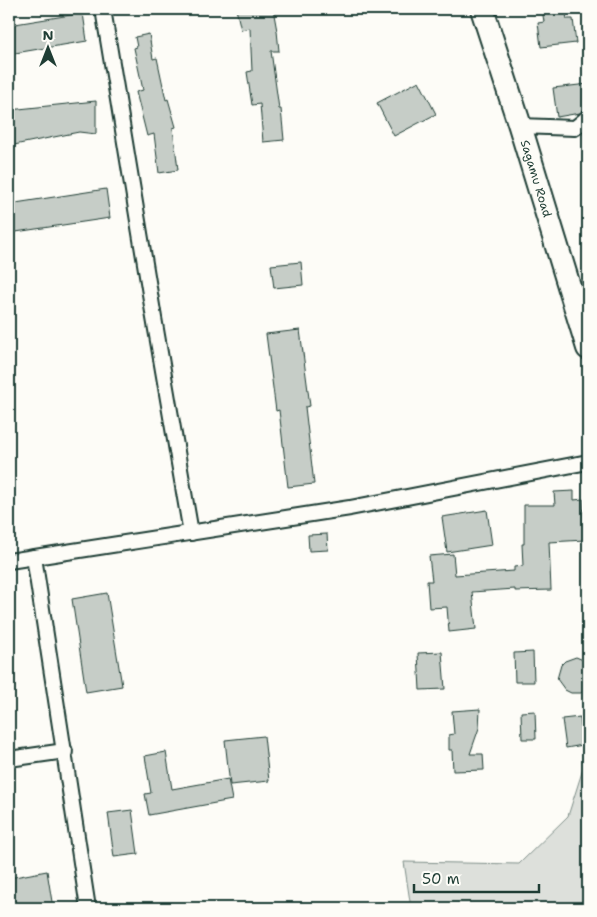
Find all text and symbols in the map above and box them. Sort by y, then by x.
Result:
north arrow [22,22,72,72]
text: N [42,26,54,44]
street label: Sagamu Road [517,138,556,220]
scale bar [414,862,540,894]
text: 50 m [422,869,460,889]

